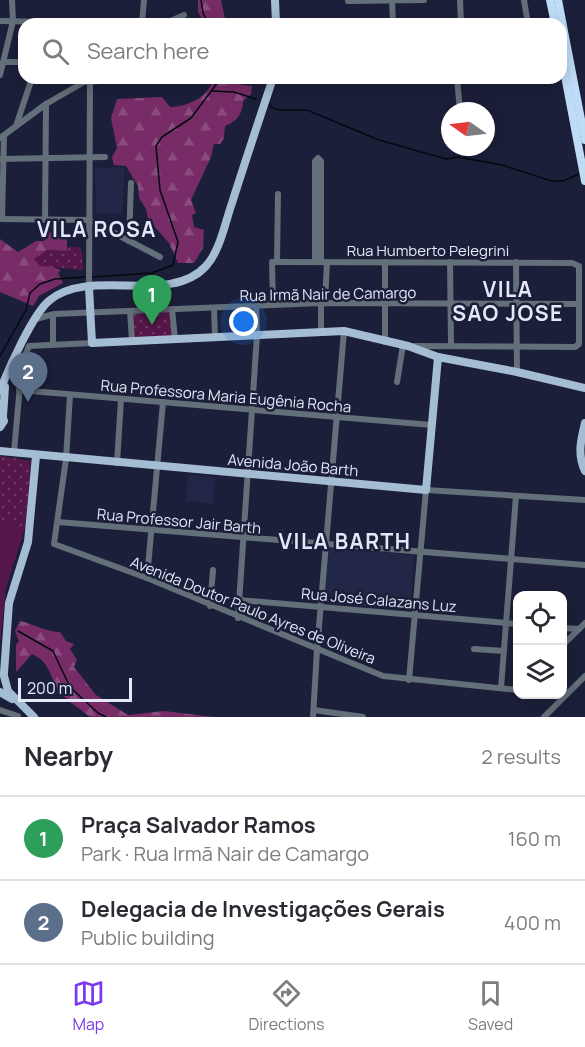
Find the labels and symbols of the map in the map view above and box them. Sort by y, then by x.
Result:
north arrow [441,102,495,156]
district label: VILA ROSA [37,215,157,243]
street label: Rua Humberto Pelegrini [347,240,509,261]
district label: VILA SAO JOSE [452,275,564,327]
pin: 1 [132,276,172,325]
street label: Rua Irmã Nair de Camargo [239,282,417,306]
your location [229,307,258,336]
pin: 2 [9,352,48,402]
street label: Rua Professora Maria Eugênia Rocha [100,375,352,417]
street label: Avenida João Barth [227,449,359,481]
street label: Rua Professor Jair Barth [96,503,262,539]
district label: VILA BARTH [279,527,411,555]
street label: Avenida Doutor Paulo Ayres de Oliveira [127,551,379,669]
street label: Rua José Calazans Luz [300,583,458,617]
scale bar [18,675,132,702]

